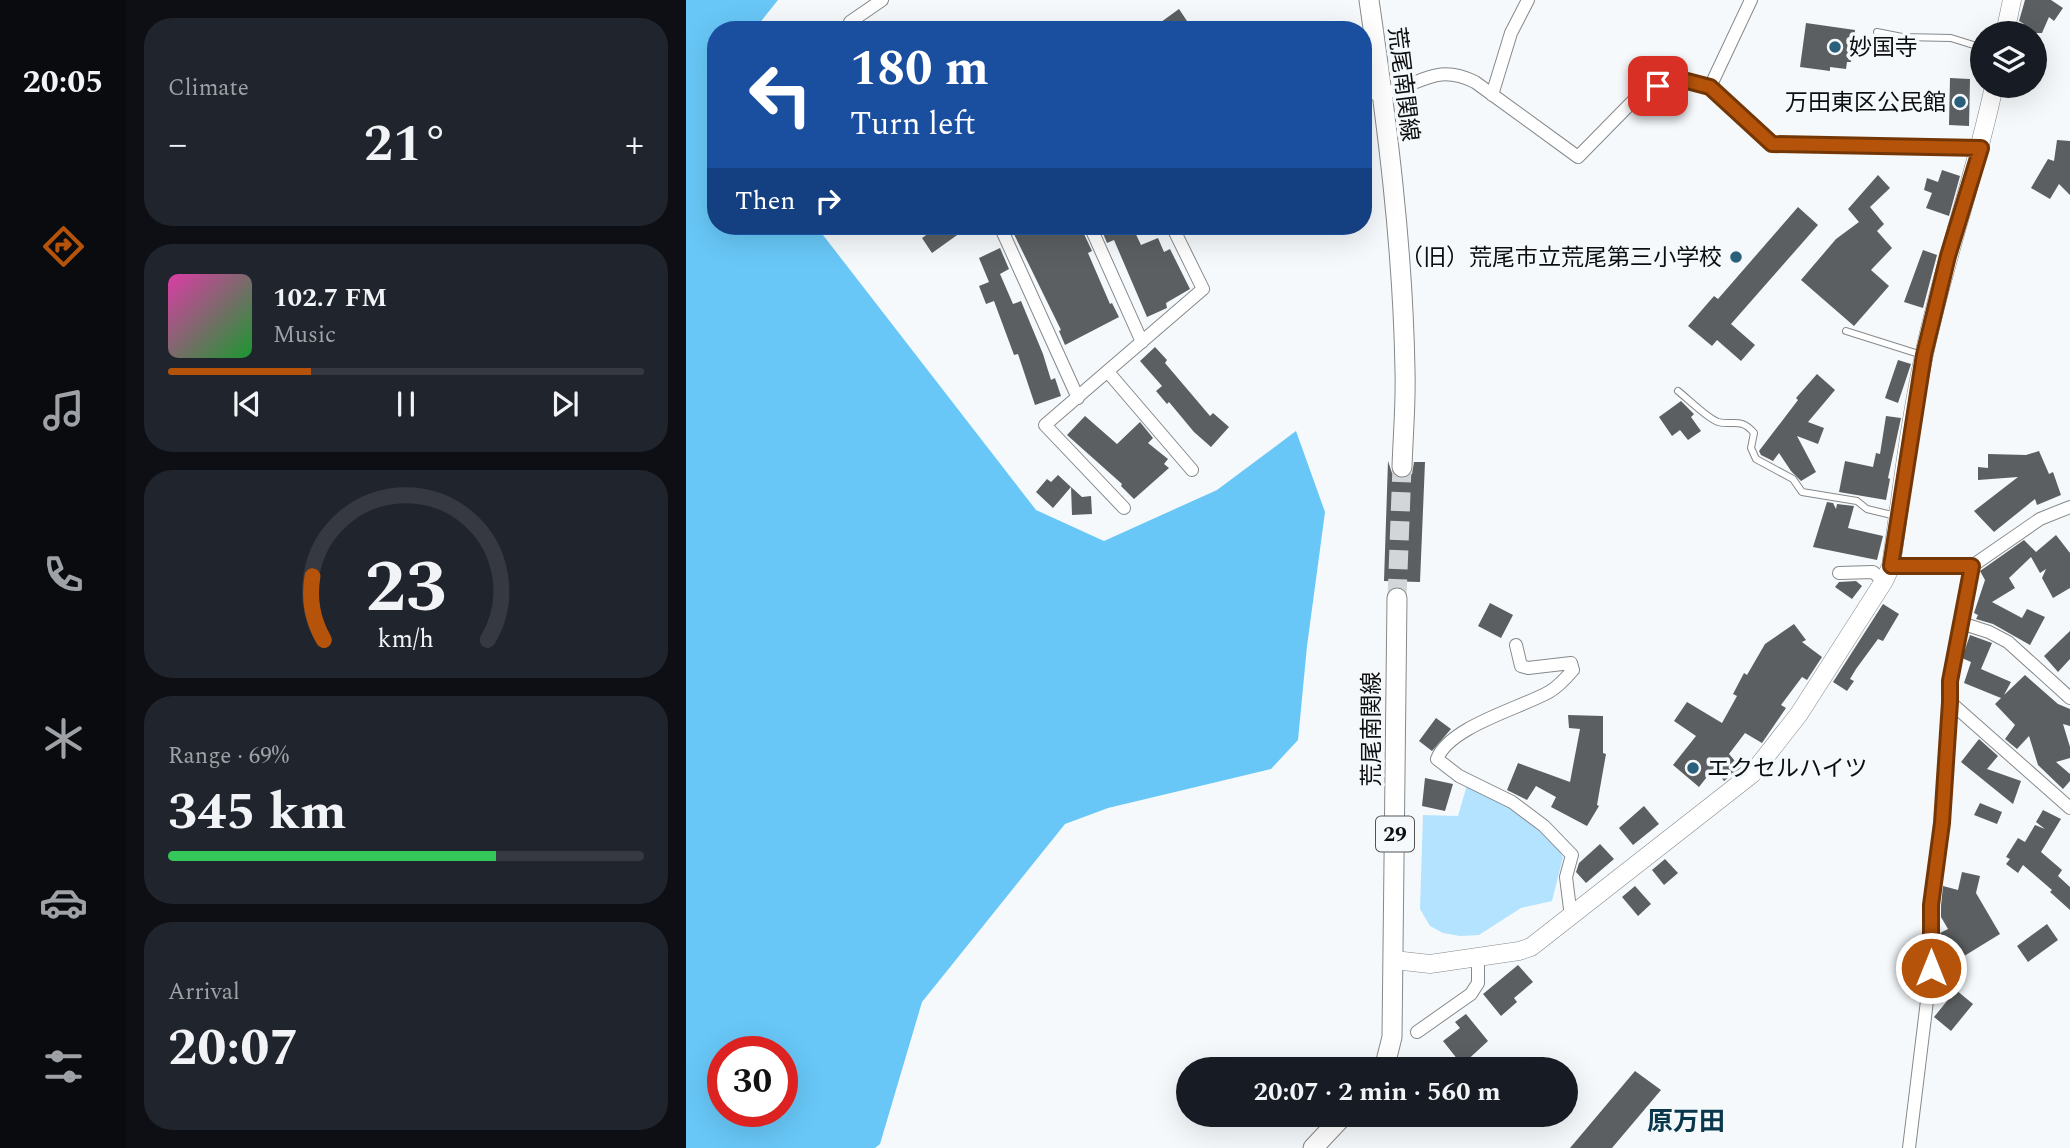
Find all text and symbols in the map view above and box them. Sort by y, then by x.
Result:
map controls [1970,21,2047,98]
button: layers [1970,21,2047,98]
street label: 荒尾南関線 [1378,25,1427,143]
place label: 妙国寺 [1849,31,1918,66]
text: 180 m [850,32,989,107]
marker: 妙国寺 [1827,39,1843,55]
icon: left [735,49,826,140]
pin [1628,56,1688,116]
text: 20:05 [23,58,103,107]
icon: arrive [1639,67,1677,105]
text: Climate [168,71,249,106]
place label: 万田東区公民館 [1785,86,1946,121]
marker: 万田東区公民館 [1952,94,1968,110]
text: Turn left [850,100,976,149]
text: 21° [364,105,448,184]
text: − [168,116,187,174]
text: + [625,116,644,174]
text: Then [735,181,795,221]
icon: right [809,182,847,220]
icon: directions [39,222,88,271]
place label: （旧）荒尾市立荒尾第三小学校 [1400,241,1722,276]
marker: （旧）荒尾市立荒尾第三小学校 [1728,249,1744,265]
text: 102.7 FM [273,278,387,318]
text: Music [273,318,336,353]
icon: previous [228,385,266,423]
icon: pause [387,385,425,423]
icon: next [546,385,584,423]
icon: music [39,386,88,435]
text: 23 [365,533,447,644]
icon: phone [39,550,88,599]
text: km/h [378,621,434,659]
street label: 荒尾南関線 [1355,672,1390,787]
icon: climate [39,714,88,763]
text: Range · 69% [168,739,289,774]
place label: エクセルハイツ [1707,752,1868,787]
marker: エクセルハイツ [1685,760,1701,776]
text: 345 km [168,773,347,852]
road number: 29 [1376,816,1414,852]
icon: car [39,878,88,927]
position arrow [1894,931,1968,1005]
text: Arrival [168,975,240,1010]
text: 20:07 [168,1009,299,1088]
speed limit sign: 30 [707,1036,798,1127]
icon: filters [39,1042,88,1091]
text: 20:07 · 2 min · 560 m [1253,1072,1501,1112]
district label: 原万田 [1647,1102,1725,1142]

